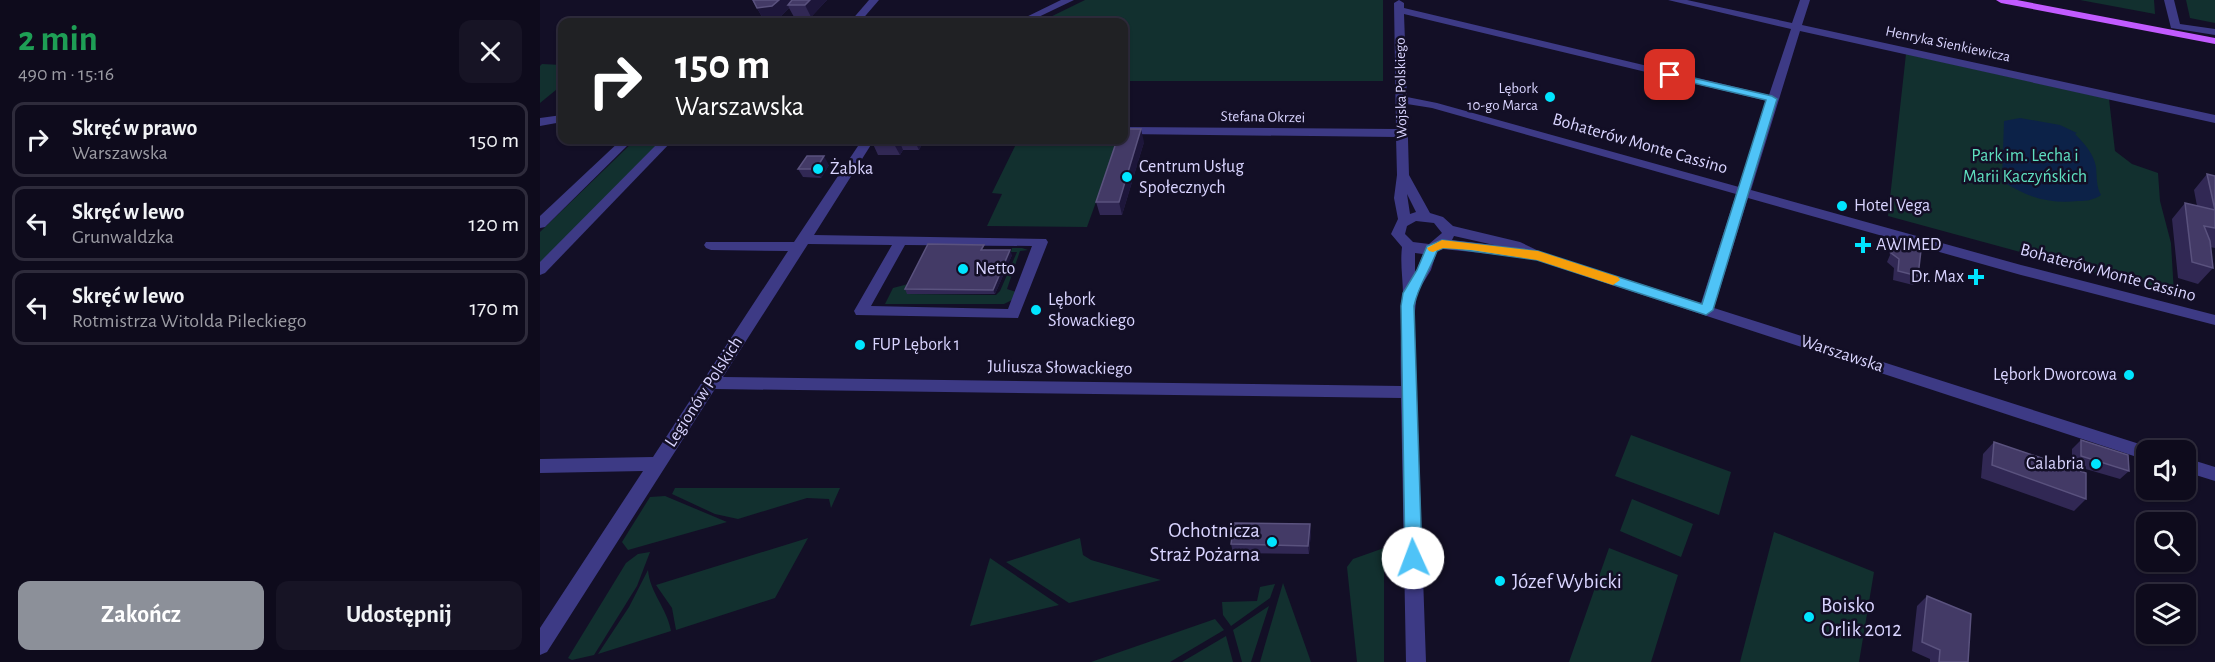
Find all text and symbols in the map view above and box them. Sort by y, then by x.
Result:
button: close [459,20,522,83]
text: 2 min [18,21,98,57]
street label: Henryka Sienkiewicza [1884,23,2012,65]
street label: Wojska Polskiego [1393,37,1409,139]
icon: right [576,42,654,120]
text: 150 m [675,44,770,86]
pin [1644,49,1695,100]
icon: arrive [1653,58,1686,91]
text: 490 m · 15:16 [18,64,114,84]
place label: Lębork 10-go Marca [1467,81,1538,113]
marker: Lębork 10-go Marca [1543,90,1557,104]
text: Warszawska [675,93,804,120]
street label: Stefana Okrzei [1221,109,1305,125]
street label: Bohaterów Monte Cassino [1550,110,1730,178]
text: Skręć w prawo [72,117,197,139]
icon: right [21,123,54,156]
text: 150 m [469,129,519,151]
text: Warszawska [72,143,168,163]
park label: Park im. Lecha i Marii Kaczyńskich [1963,147,2087,186]
place label: Żabka [830,158,873,178]
place label: Centrum Usług Społecznych [1139,158,1244,197]
marker: Żabka [811,162,825,176]
marker: Centrum Usług Społecznych [1120,170,1134,184]
place label: Hotel Vega [1854,197,1930,215]
marker: Hotel Vega [1835,199,1849,213]
text: Skręć w lewo [72,201,184,223]
icon: left [21,207,54,240]
text: 120 m [469,213,519,235]
text: Grunwaldzka [72,227,174,247]
marker: AWIMED [1854,236,1872,254]
place label: AWIMED [1876,236,1941,254]
street label: Bohaterów Monte Cassino [2018,241,2198,305]
place label: Netto [975,260,1015,278]
marker: Netto [956,262,970,276]
place label: Dr. Max [1911,268,1964,286]
marker: Dr. Max [1969,270,1983,284]
text: Skręć w lewo [72,285,184,307]
icon: left [21,291,54,324]
place label: Lębork Słowackiego [1048,291,1135,330]
text: 170 m [469,297,519,319]
marker: Lębork Słowackiego [1029,303,1043,317]
text: Rotmistrza Witolda Pileckiego [72,311,307,331]
street label: Warszawska [1798,332,1886,376]
street label: Legionów Polskich [662,334,746,450]
place label: FUP Lębork 1 [872,336,960,354]
marker: FUP Lębork 1 [853,338,867,352]
street label: Juliusza Słowackiego [987,358,1133,378]
place label: Lębork Dworcowa [1993,366,2117,384]
marker: Lębork Dworcowa [2122,368,2136,382]
map controls [2136,440,2196,644]
button: sound [2136,440,2196,500]
place label: Calabria [2026,455,2084,473]
marker: Calabria [2089,457,2103,471]
button: search [2136,512,2196,572]
place label: Ochotnicza Straż Pożarna [1149,520,1260,565]
position arrow [1381,526,1445,590]
marker: Ochotnicza Straż Pożarna [1265,535,1279,549]
place label: Józef Wybicki [1512,571,1622,592]
marker: Józef Wybicki [1493,574,1507,588]
button: Zakończ [18,581,264,650]
button: Udostępnij [276,581,522,650]
button: layers [2136,584,2196,644]
place label: Boisko Orlik 2012 [1821,595,1902,640]
marker: Boisko Orlik 2012 [1802,610,1816,624]

